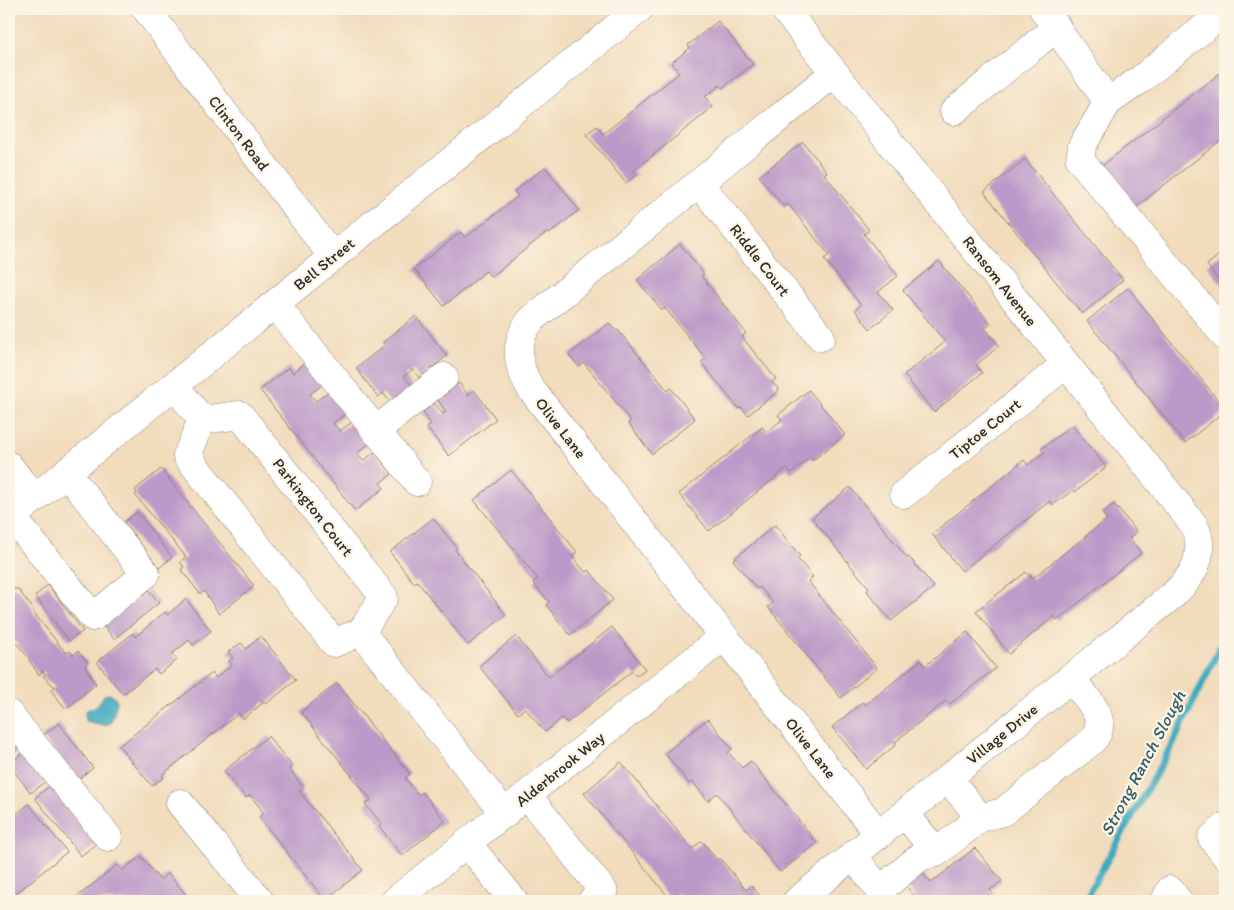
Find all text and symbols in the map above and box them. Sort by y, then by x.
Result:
street label: Clinton Road [205,92,274,175]
street label: Riddle Court [726,220,794,300]
street label: Ransom Avenue [959,232,1041,330]
street label: Bell Street [290,234,358,294]
street label: Olive Lane [531,394,591,462]
street label: Tiptoe Court [945,394,1025,464]
street label: Parkington Court [269,454,357,560]
water label: Strong Ranch Slough [1095,686,1191,839]
street label: Village Drive [963,700,1041,768]
street label: Olive Lane [781,714,841,782]
street label: Alderbrook Way [512,727,609,811]

